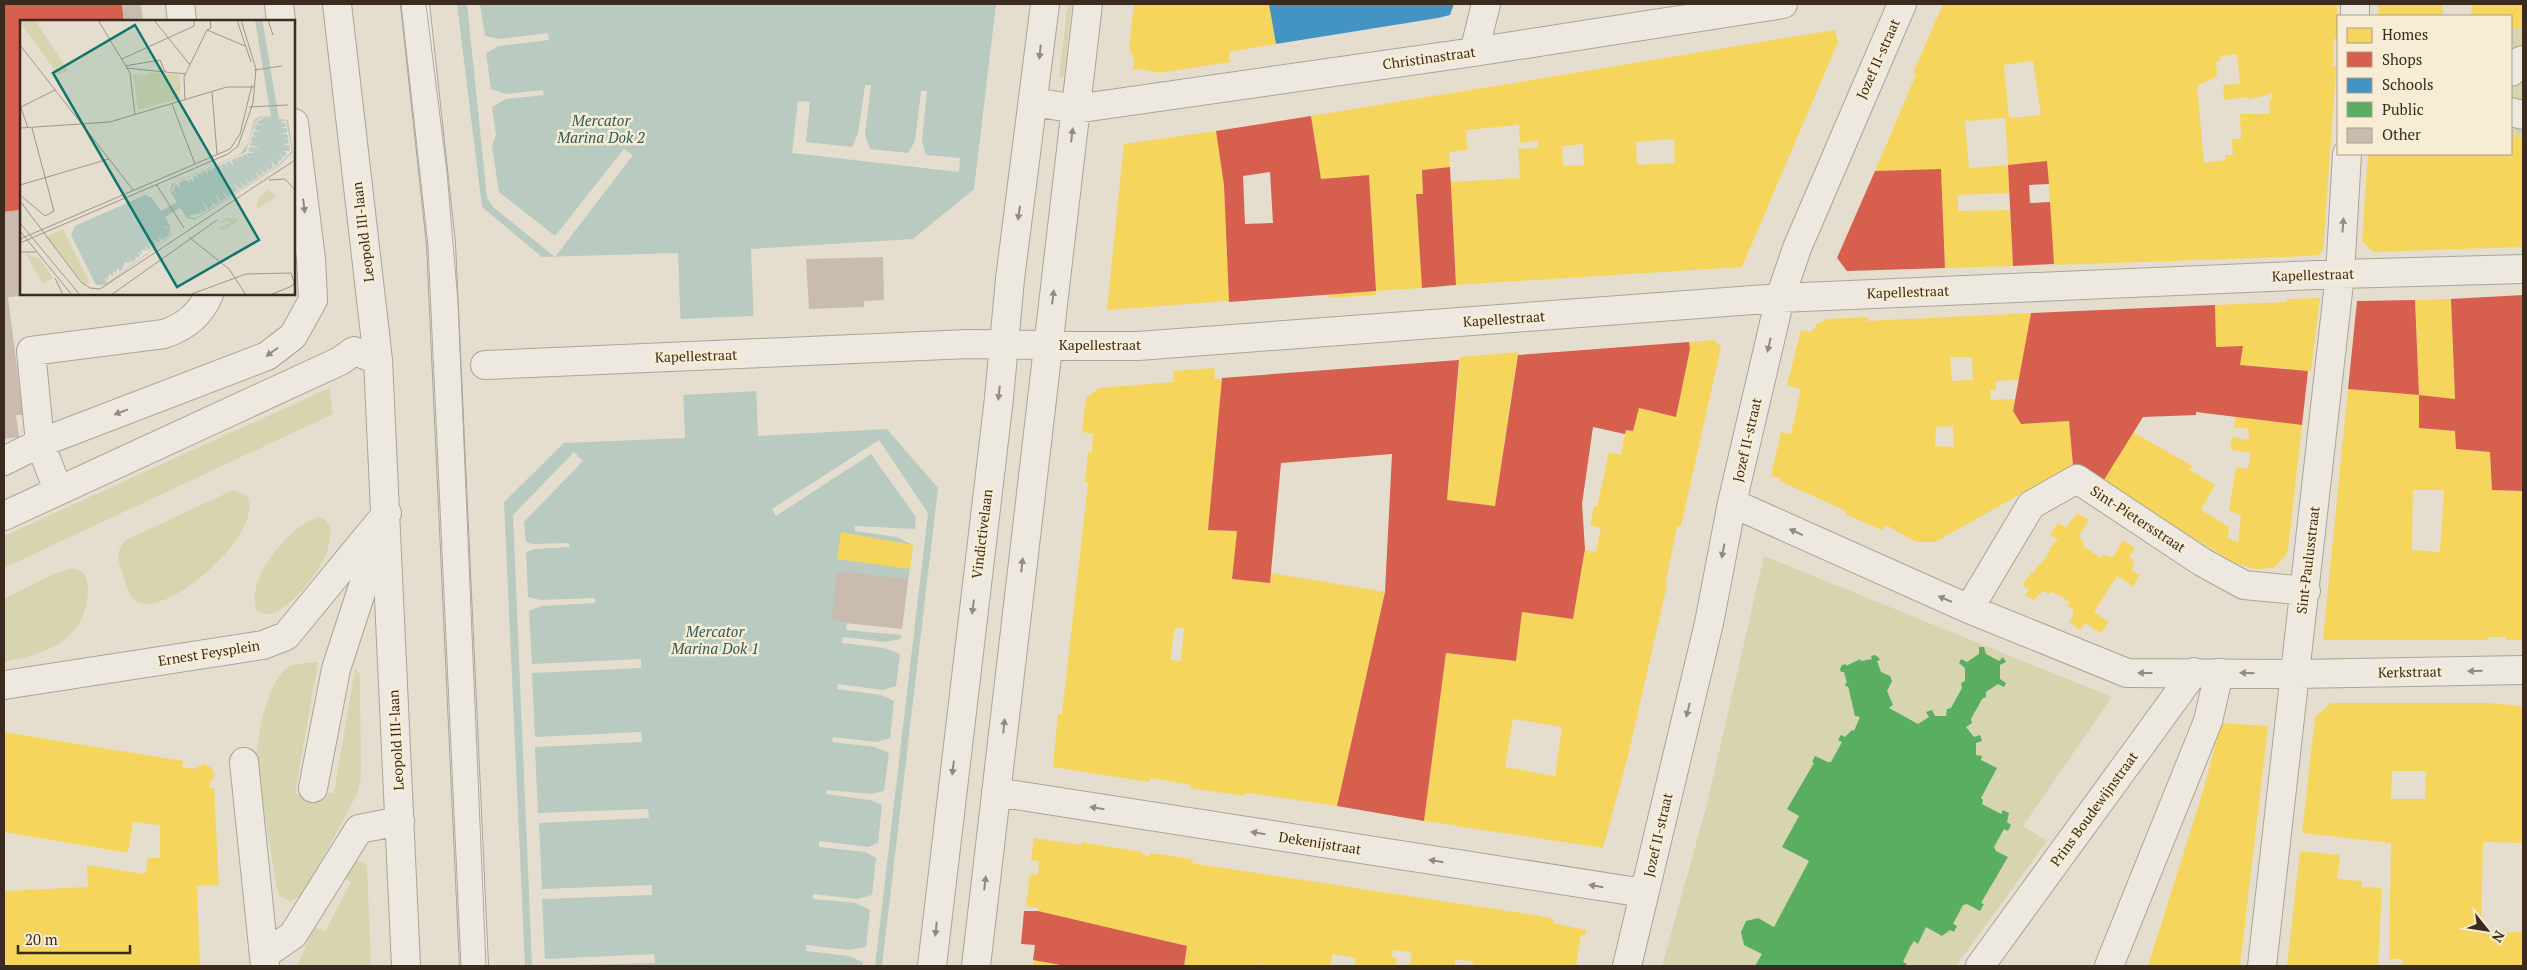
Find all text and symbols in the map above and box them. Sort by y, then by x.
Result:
street label: Jozef II-straat [1851,15,1904,102]
legend [2337,15,2512,155]
inset map [20,20,295,295]
text: Homes [2382,24,2428,44]
street label: Christinastraat [1381,41,1477,73]
one-way arrow [1036,45,1044,61]
text: Shops [2382,49,2422,69]
text: Schools [2382,74,2433,94]
text: Public [2382,99,2424,119]
water label: Mercator Marina Dok 2 [556,110,645,147]
text: Other [2382,124,2421,144]
one-way arrow [1068,127,1076,143]
street label: Leopold III-laan [347,180,378,283]
one-way arrow [300,199,308,215]
one-way arrow [1015,206,1023,222]
one-way arrow [2339,217,2347,233]
street label: Kapellestraat [2271,264,2355,285]
street label: Kapellestraat [1866,281,1950,302]
one-way arrow [1049,288,1057,304]
street label: Kapellestraat [1462,306,1547,331]
street label: Kapellestraat [1059,335,1142,354]
one-way arrow [1765,338,1773,353]
street label: Kapellestraat [654,345,738,366]
one-way arrow [265,347,278,357]
one-way arrow [995,385,1003,401]
street label: Jozef II-straat [1728,395,1766,484]
one-way arrow [113,408,128,416]
street label: Sint-Pietersstraat [2087,481,2190,557]
street label: Vindictivelaan [967,487,997,580]
street label: Sint-Paulusstraat [2291,504,2324,615]
one-way arrow [1789,528,1803,536]
one-way arrow [1718,543,1726,559]
one-way arrow [1018,557,1026,573]
one-way arrow [1938,594,1952,602]
one-way arrow [969,599,977,615]
water label: Mercator Marina Dok 1 [670,621,759,658]
street label: Ernest Feysplein [157,635,262,670]
street label: Kerkstraat [2378,661,2443,682]
one-way arrow [2466,667,2482,675]
one-way arrow [2137,669,2153,677]
one-way arrow [2239,669,2255,677]
street label: Leopold III-laan [383,688,408,791]
one-way arrow [1684,702,1692,717]
one-way arrow [1000,718,1008,734]
street label: Prins Boudewijnstraat [2045,747,2142,870]
one-way arrow [949,760,957,776]
street label: Jozef II-straat [1639,790,1677,879]
one-way arrow [1089,804,1105,812]
street label: Dekenijstraat [1277,827,1364,859]
one-way arrow [1249,829,1265,837]
one-way arrow [1427,856,1443,864]
one-way arrow [982,875,990,891]
one-way arrow [1588,881,1604,889]
north arrow [2462,905,2512,955]
scale bar [18,922,130,954]
one-way arrow [932,922,940,938]
text: N [2488,927,2510,946]
text: 20 m [25,929,58,949]

